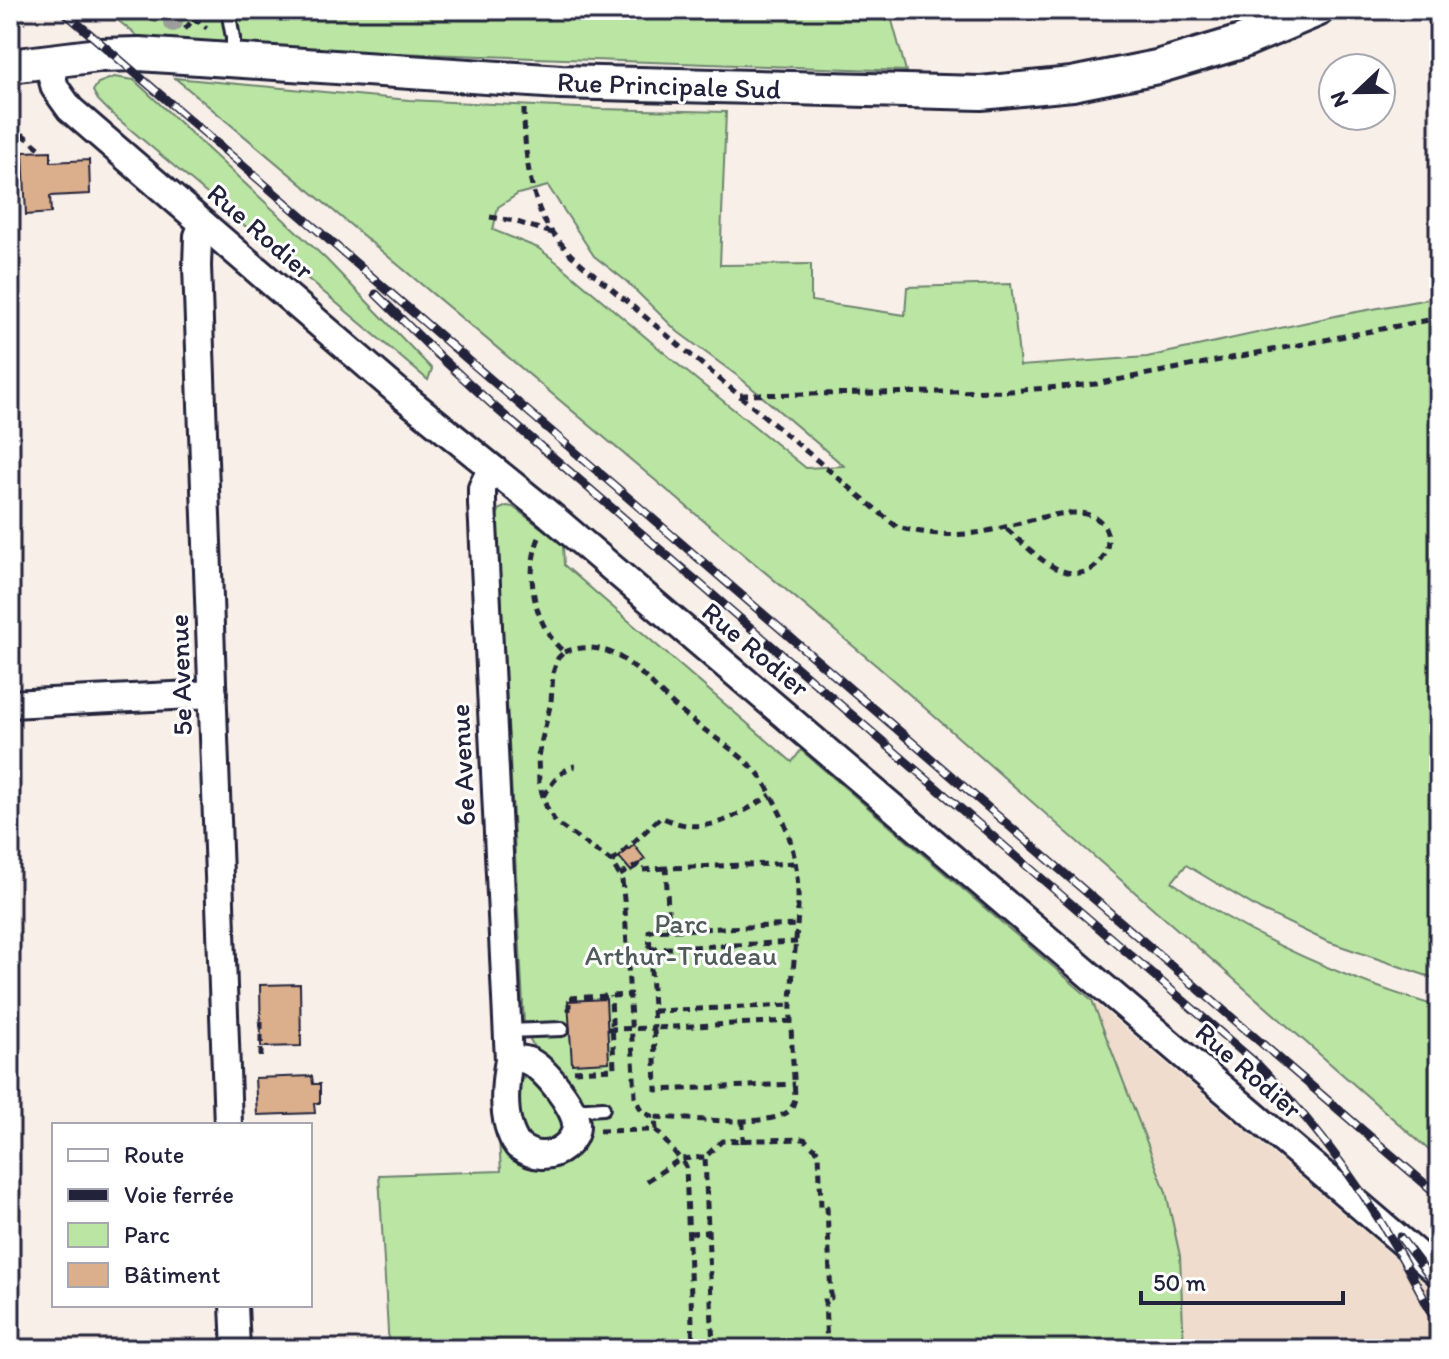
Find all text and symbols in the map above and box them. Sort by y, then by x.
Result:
north arrow [1317,52,1397,132]
street label: Rue Principale Sud [556,64,782,106]
text: N [1324,87,1354,111]
street label: Rue Rodier [201,176,322,287]
street label: Rue Rodier [695,594,817,704]
street label: 5e Avenue [161,613,199,737]
street label: 6e Avenue [442,703,482,827]
park label: Parc Arthur-Trudeau [585,906,777,972]
street label: Rue Rodier [1189,1015,1310,1126]
legend [52,1123,312,1307]
text: Route [124,1140,184,1169]
text: Voie ferrée [124,1180,234,1209]
text: Parc [124,1220,170,1249]
scale bar [1141,1255,1343,1305]
text: Bâtiment [124,1260,220,1289]
text: 50 m [1153,1268,1206,1297]

